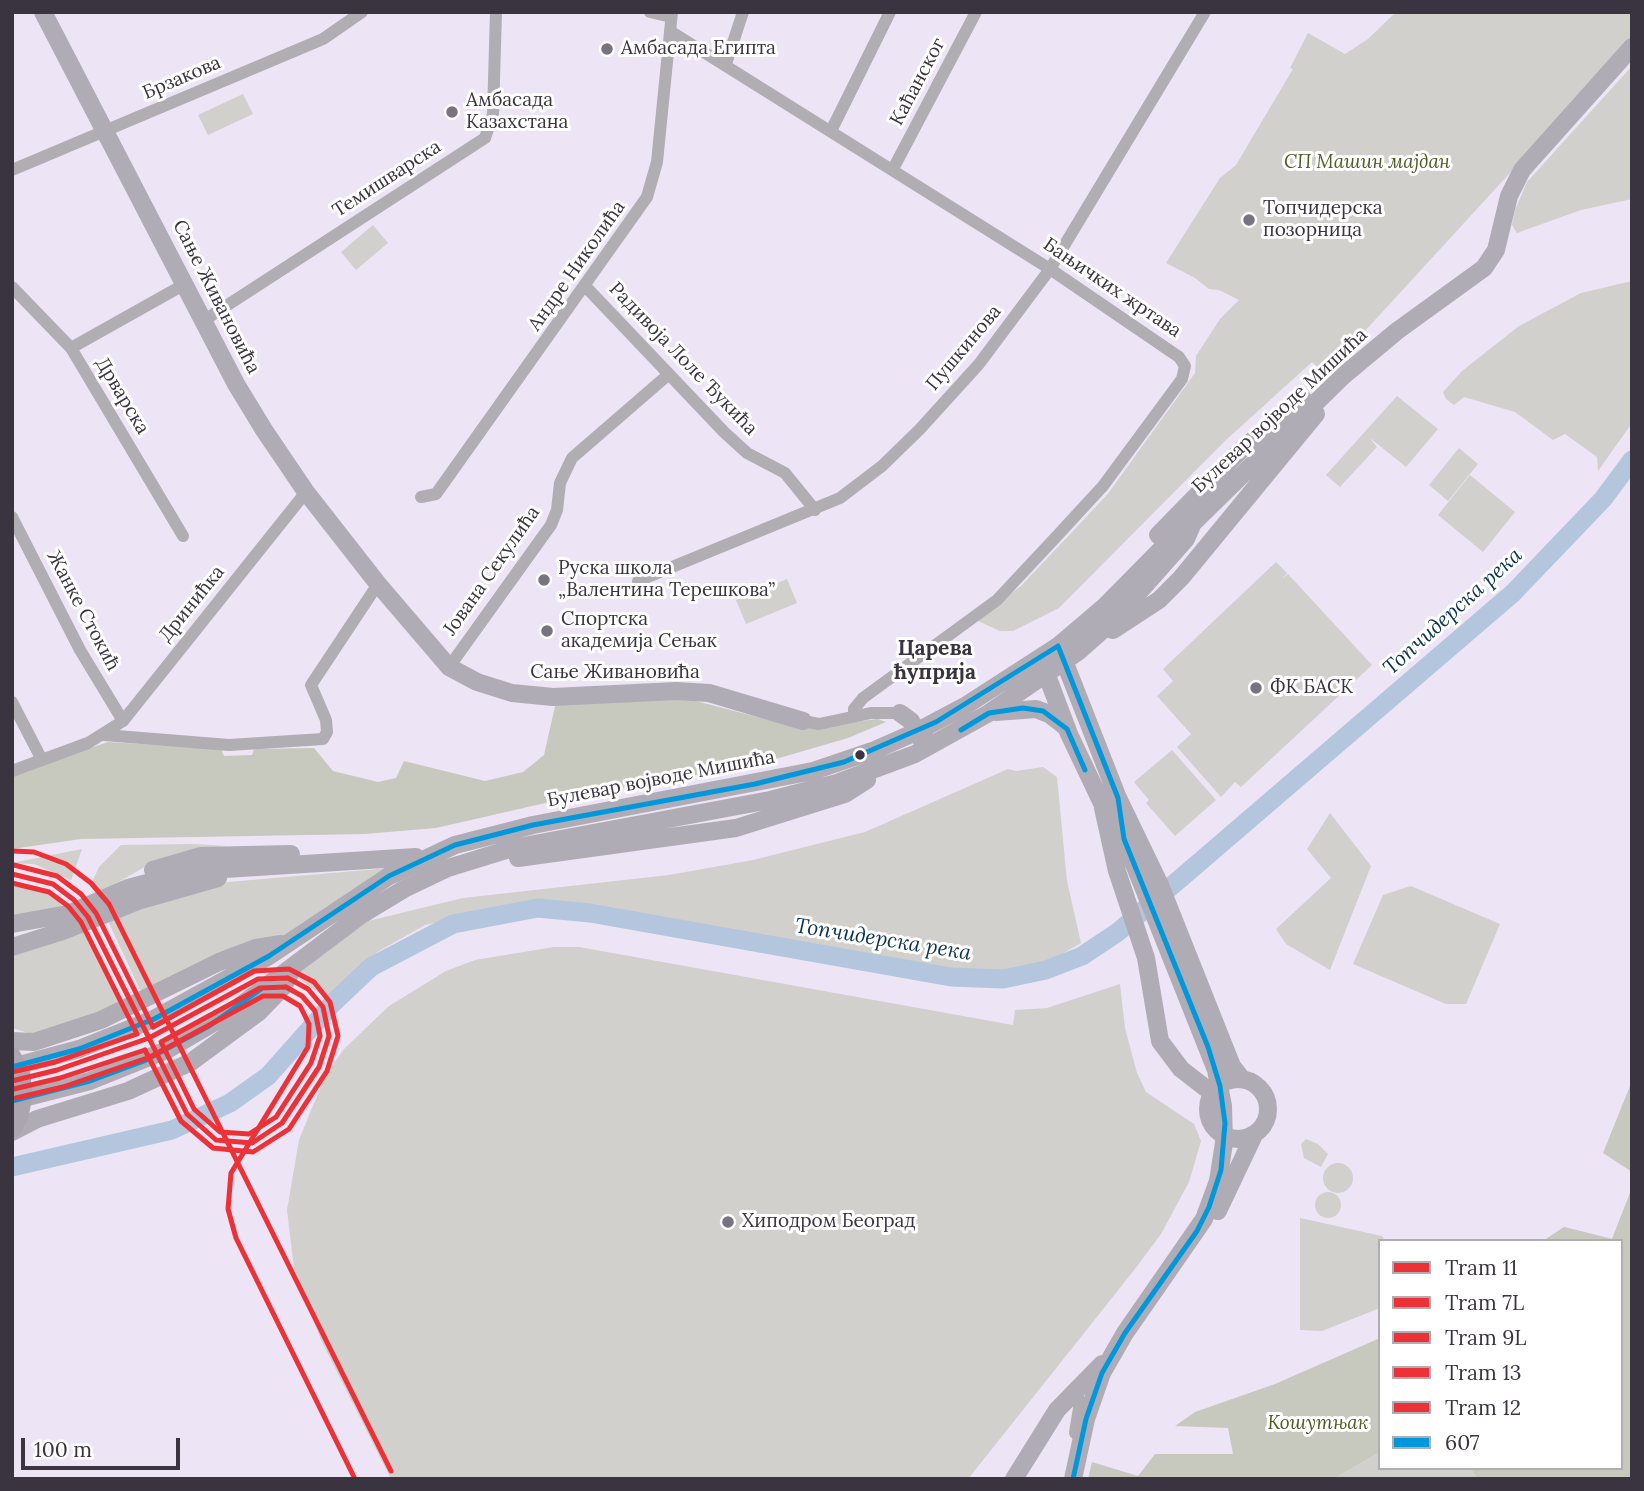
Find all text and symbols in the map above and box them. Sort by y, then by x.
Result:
street label: Каћанског [886,35,950,129]
place label: Амбасада Египта [621,38,776,60]
marker: Амбасада Египта [599,41,615,57]
street label: Брзакова [140,51,224,105]
place label: Амбасада Казахстана [466,90,568,134]
marker: Амбасада Казахстана [444,104,460,120]
street label: Темишварска [329,136,445,222]
park label: СП Машин мајдан [1284,152,1450,174]
street label: Андре Николића [524,197,630,335]
place label: Топчидерска позорница [1263,198,1383,242]
marker: Топчидерска позорница [1241,212,1257,228]
street label: Сање Живановића [167,216,265,378]
street label: Бањичких жртава [1039,233,1185,343]
street label: Радивоја Лоле Ђукића [604,278,762,440]
street label: Пушкинова [922,301,1006,395]
street label: Булевар војводе Мишића [1188,324,1372,498]
street label: Дрварска [90,353,154,439]
street label: Јована Секулића [439,502,545,640]
water label: Топчидерска река [1378,543,1528,681]
street label: Жанке Стокић [42,547,124,675]
place label: Руска школа „Валентина Терешкова” [558,558,775,602]
street label: Дринићка [154,561,230,647]
marker: Руска школа „Валентина Терешкова” [536,572,552,588]
place label: Спортска академија Сењак [561,609,717,653]
marker: Спортска академија Сењак [539,623,555,639]
district label: Царева ћуприја [894,636,976,686]
street label: Сање Живановића [530,662,700,684]
place label: ФК БАСК [1270,677,1353,699]
marker: ФК БАСК [1248,680,1264,696]
street label: Булевар војводе Мишића [545,746,777,812]
unlabelled marker [853,748,867,762]
water label: Топчидерска река [793,914,973,966]
place label: Хиподром Београд [742,1211,916,1233]
marker: Хиподром Београд [720,1214,736,1230]
legend [1378,1239,1623,1470]
text: Tram 11 [1445,1254,1518,1281]
text: Tram 7L [1445,1289,1524,1316]
text: Tram 9L [1445,1324,1526,1351]
text: Tram 13 [1445,1359,1522,1386]
text: Tram 12 [1445,1394,1521,1421]
park label: Кошутњак [1268,1413,1368,1435]
scale bar [24,1424,184,1468]
text: 607 [1445,1429,1479,1456]
text: 100 m [34,1436,92,1463]

